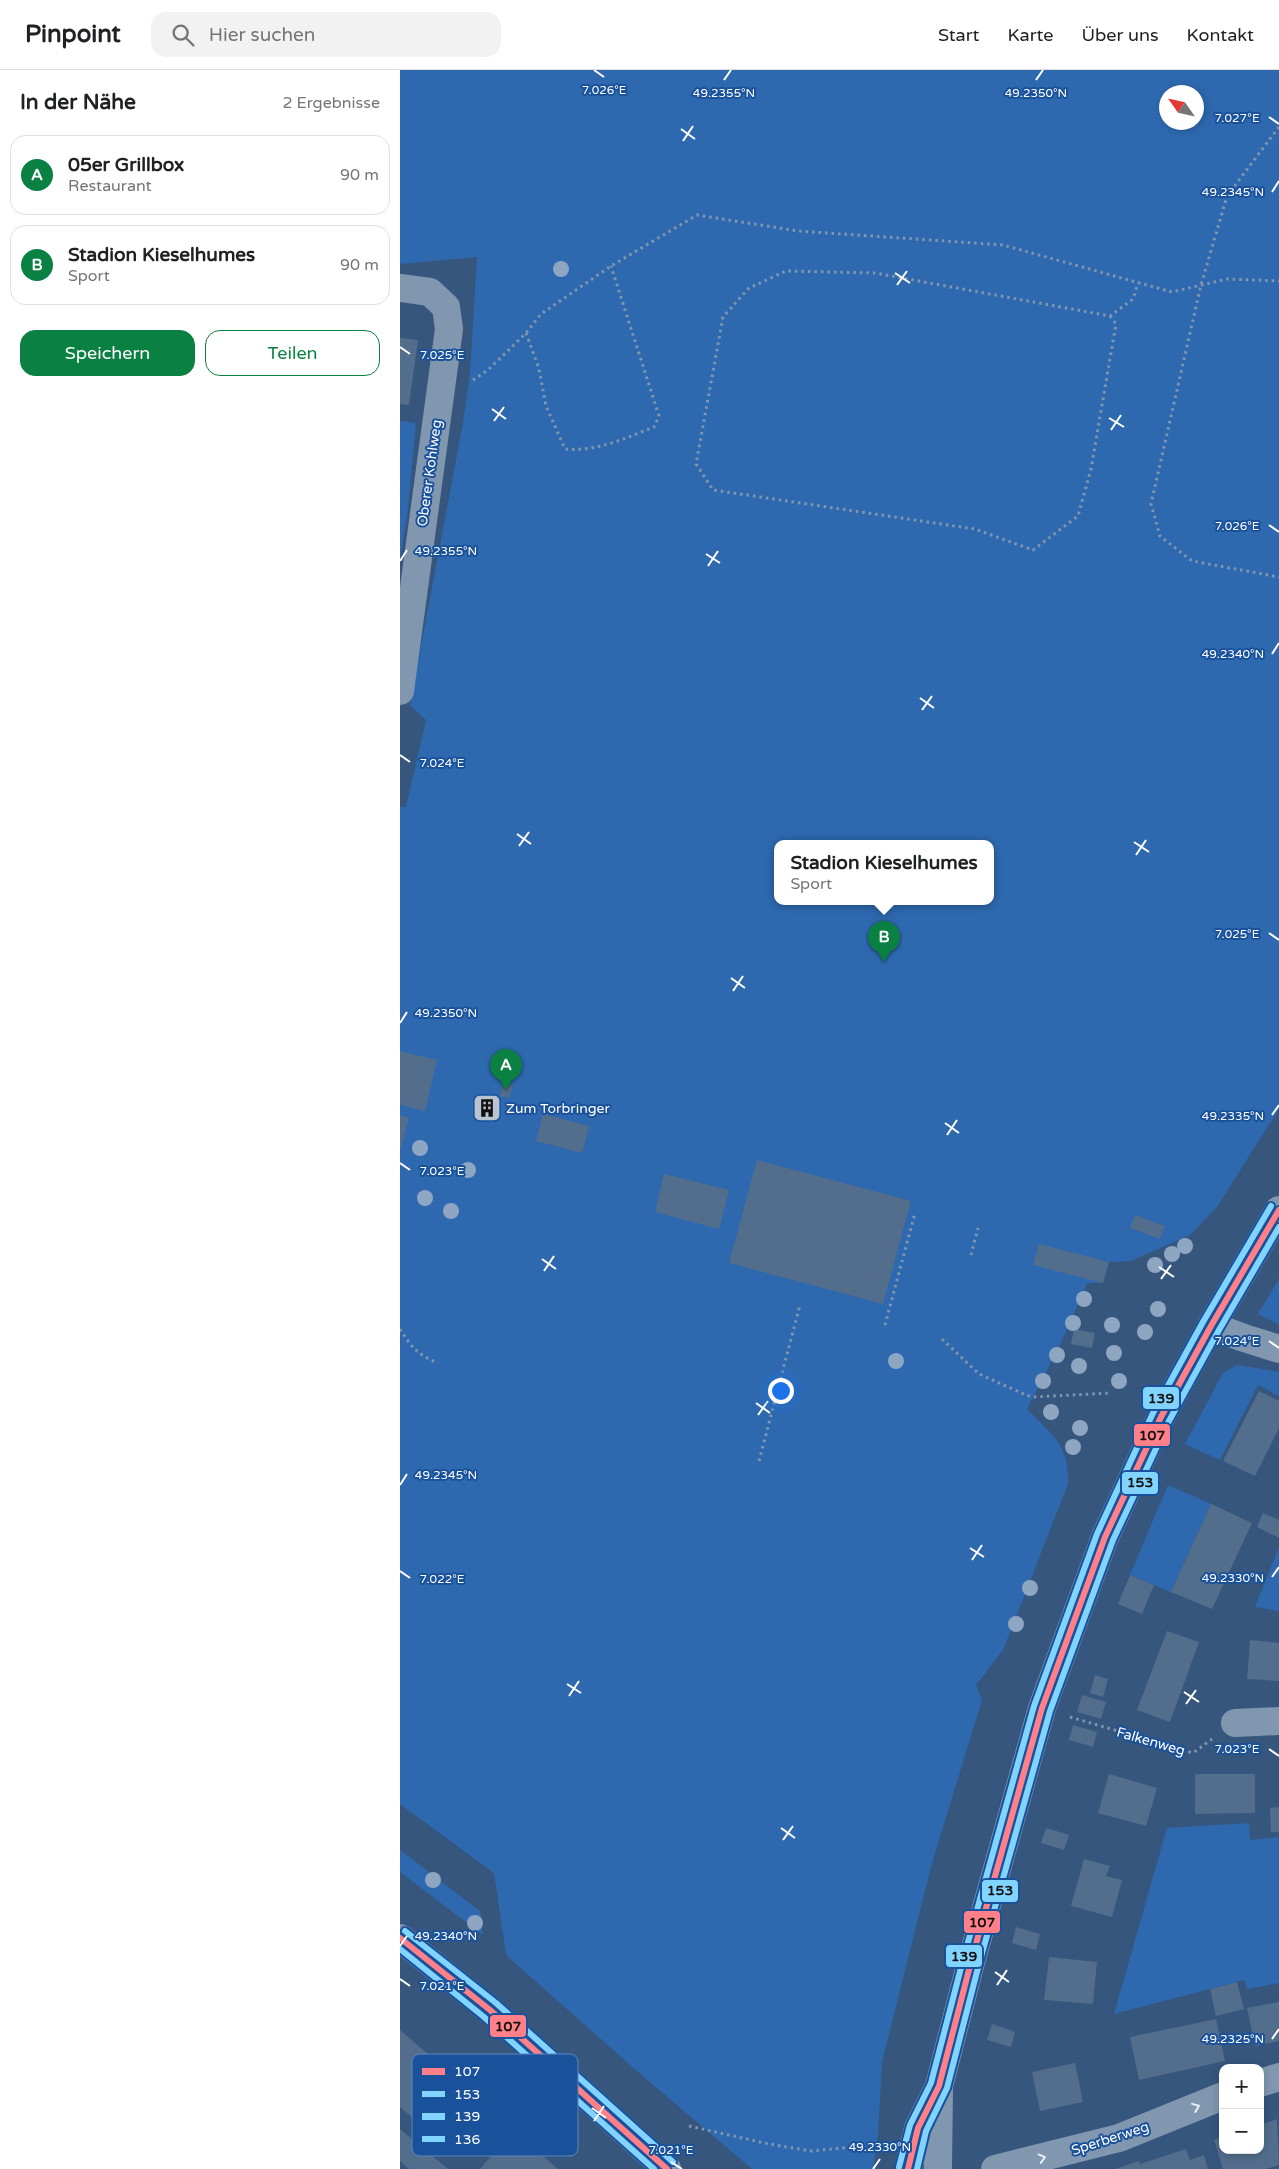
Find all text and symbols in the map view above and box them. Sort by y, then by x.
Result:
search box [151,12,501,57]
text: Pinpoint [25,20,121,49]
icon: search [169,21,197,49]
text: Hier suchen [209,24,315,46]
text: Start [938,24,979,46]
text: Karte [1007,24,1053,46]
text: Über uns [1081,24,1159,46]
text: Kontakt [1187,24,1254,46]
text: 7.026°E [582,83,627,97]
north arrow [1159,85,1204,130]
text: 49.2355°N [693,86,755,100]
text: 49.2350°N [1005,86,1067,100]
text: In der Nähe [20,90,136,115]
text: 2 Ergebnisse [282,93,380,113]
text: 7.027°E [1214,111,1260,125]
text: 05er Grillbox [68,154,184,176]
text: A [31,165,43,185]
text: 90 m [340,165,379,185]
text: Restaurant [68,176,152,196]
text: 49.2345°N [1202,185,1264,199]
text: Stadion Kieselhumes [68,244,255,266]
text: B [31,255,43,275]
text: 90 m [340,255,379,275]
text: Sport [68,266,110,286]
button: Speichern [20,330,195,376]
button: Teilen [205,330,380,376]
text: 7.025°E [420,348,465,362]
street label: Oberer Kohlweg [414,419,445,528]
text: 7.026°E [1215,519,1260,533]
text: 49.2355°N [415,544,477,558]
text: 49.2340°N [1202,647,1264,661]
text: 7.024°E [420,756,465,770]
popup [774,840,994,905]
text: Stadion Kieselhumes [790,852,978,874]
text: Sport [790,874,832,894]
pin: B [868,921,900,962]
text: 7.025°E [1215,927,1260,941]
text: 49.2350°N [415,1006,477,1020]
pin: A [490,1049,522,1090]
building icon: Zum Torbringer [472,1093,502,1123]
place label: Zum Torbringer [506,1100,610,1117]
text: 49.2335°N [1202,1109,1264,1123]
text: 7.023°E [420,1164,465,1178]
text: 7.024°E [1215,1334,1260,1348]
your location [768,1378,794,1404]
line badge: 139 [1142,1386,1180,1410]
text: 139 [1148,1390,1174,1407]
line badge: 107 [1133,1423,1171,1447]
text: 107 [1139,1427,1165,1444]
text: 49.2345°N [415,1468,477,1482]
line badge: 153 [1121,1471,1159,1495]
text: 153 [1127,1474,1153,1491]
text: 49.2330°N [1202,1571,1264,1585]
text: 7.022°E [420,1572,465,1586]
street label: Falkenweg [1115,1724,1187,1759]
text: 7.023°E [1215,1742,1260,1756]
line badge: 153 [981,1879,1019,1903]
text: 153 [987,1882,1013,1899]
line badge: 107 [963,1910,1001,1934]
text: 107 [969,1914,995,1931]
text: 49.2340°N [415,1929,477,1943]
line badge: 139 [945,1944,983,1968]
text: 139 [951,1948,977,1965]
text: 7.021°E [420,1979,465,1993]
line badge: 107 [489,2014,527,2038]
text: 107 [495,2018,521,2035]
text: 49.2325°N [1202,2032,1264,2046]
legend [412,2054,578,2156]
text: 107 [454,2063,480,2080]
map controls [1219,2064,1264,2154]
button: + [1219,2064,1264,2109]
text: 153 [454,2086,480,2103]
one-way arrow [1191,2103,1200,2113]
text: 139 [454,2108,480,2125]
button: − [1219,2109,1264,2154]
street label: Sperberweg [1069,2118,1151,2159]
text: 136 [454,2131,481,2148]
text: 49.2330°N [849,2140,911,2154]
text: 7.021°E [649,2143,694,2157]
one-way arrow [1038,2153,1047,2164]

